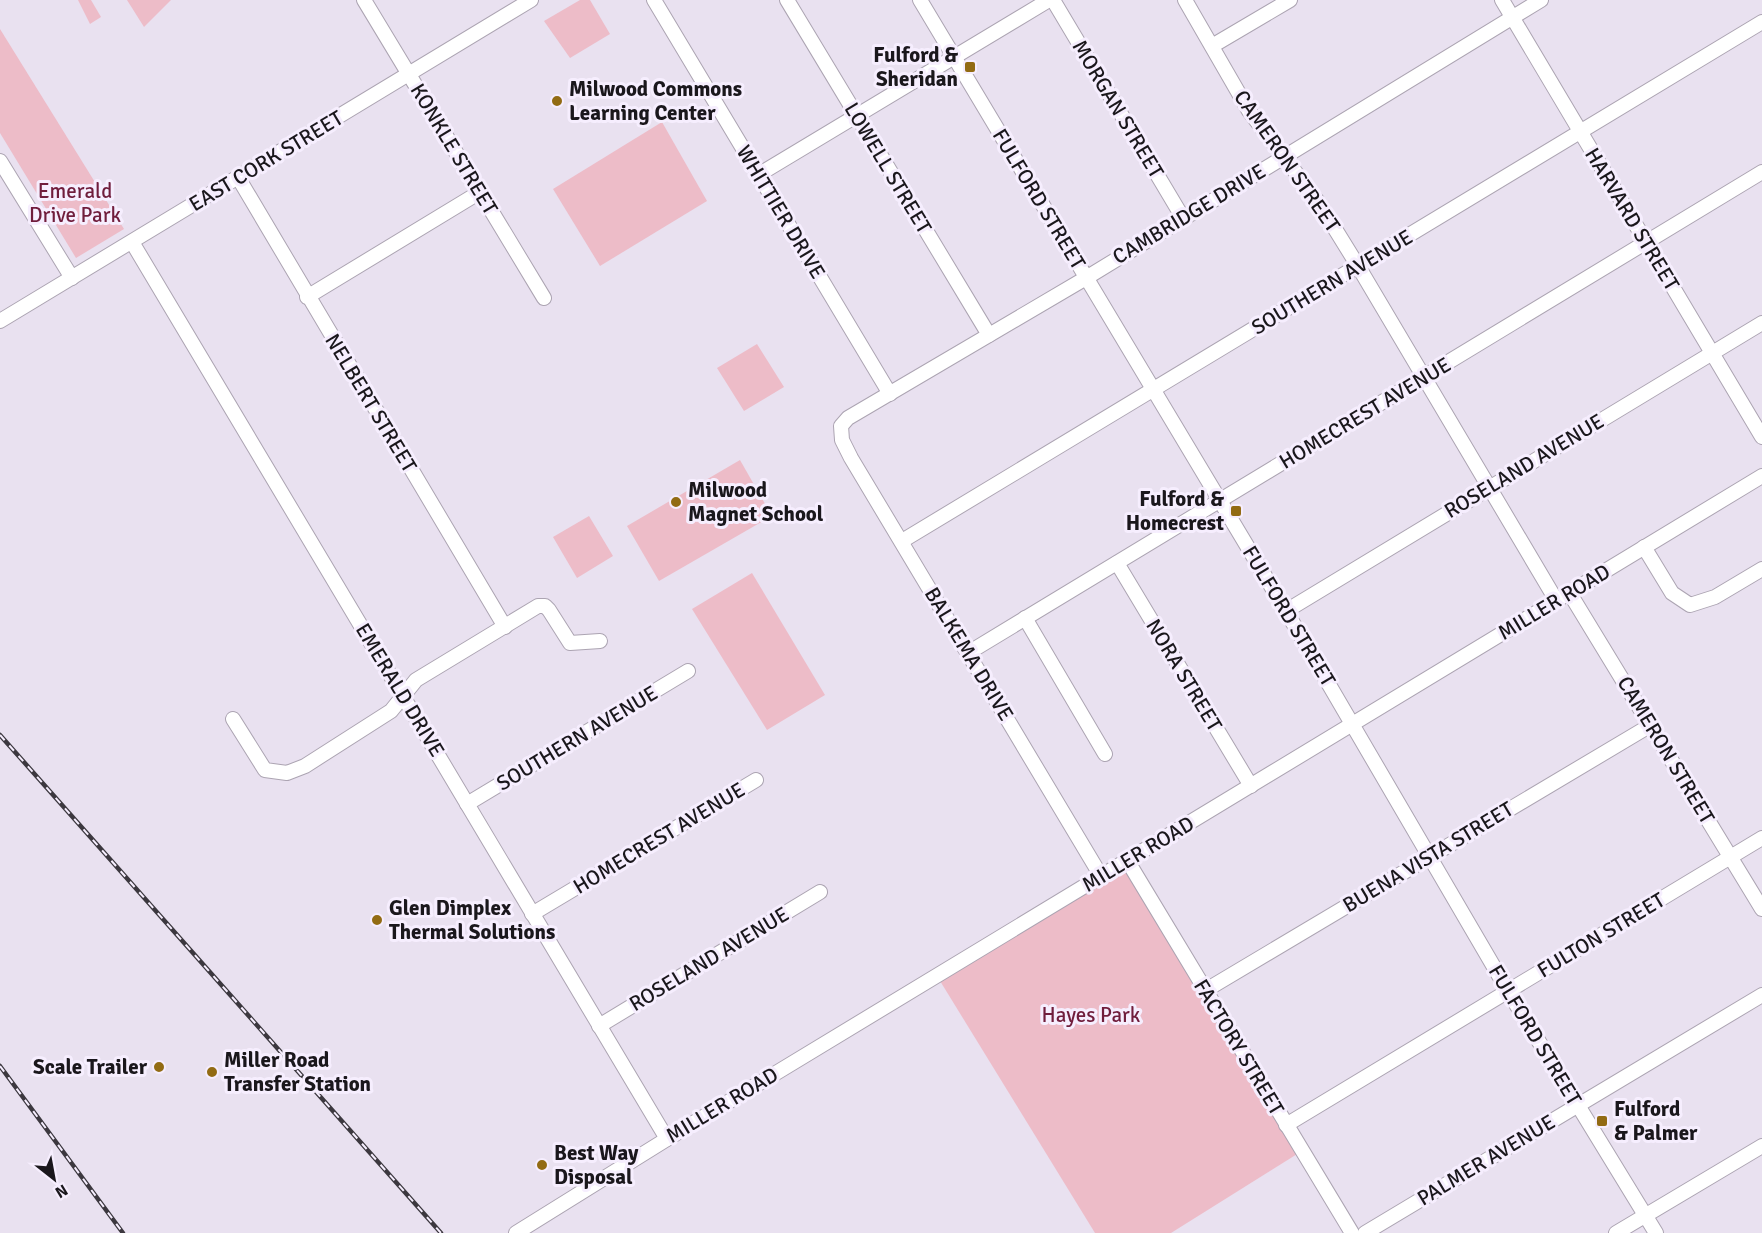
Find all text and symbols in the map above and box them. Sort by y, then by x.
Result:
street label: MORGAN STREET [1067,35,1170,183]
place label: Fulford & Sheridan [873,42,958,92]
marker: Fulford & Sheridan [963,60,977,74]
place label: Milwood Commons Learning Center [569,76,742,126]
street label: KONKLE STREET [405,79,504,220]
street label: CAMERON STREET [1228,85,1346,238]
marker: Milwood Commons Learning Center [550,94,564,108]
street label: LOWELL STREET [839,98,938,239]
street label: EAST CORK STREET [184,104,348,217]
street label: FULFORD STREET [987,124,1092,275]
street label: WHITTIER DRIVE [731,141,831,283]
street label: HARVARD STREET [1579,143,1685,296]
street label: CAMBRIDGE DRIVE [1108,158,1270,270]
park label: Emerald Drive Park [29,178,121,228]
street label: SOUTHERN AVENUE [1247,224,1417,340]
street label: NELBERT STREET [319,329,423,478]
street label: HOMECREST AVENUE [1274,351,1456,475]
street label: ROSELAND AVENUE [1439,408,1609,524]
place label: Milwood Magnet School [688,477,824,527]
place label: Fulford & Homecrest [1126,486,1224,536]
marker: Milwood Magnet School [669,495,683,509]
marker: Fulford & Homecrest [1229,504,1243,518]
street label: FULFORD STREET [1237,541,1342,692]
street label: MILLER ROAD [1493,558,1615,646]
street label: BALKEMA DRIVE [919,582,1019,726]
street label: NORA STREET [1140,614,1228,736]
street label: EMERALD DRIVE [350,618,450,762]
street label: CAMERON STREET [1612,672,1721,829]
street label: SOUTHERN AVENUE [492,680,662,796]
street label: HOMECREST AVENUE [568,776,750,900]
street label: BUENA VISTA STREET [1338,795,1519,918]
street label: MILLER ROAD [1077,810,1199,898]
street label: FULTON STREET [1532,886,1670,983]
place label: Glen Dimplex Thermal Solutions [389,895,555,945]
street label: ROSELAND AVENUE [624,901,794,1017]
marker: Glen Dimplex Thermal Solutions [370,913,384,927]
street label: FULFORD STREET [1483,960,1588,1111]
street label: FACTORY STREET [1188,974,1290,1120]
park label: Hayes Park [1042,1002,1141,1028]
place label: Miller Road Transfer Station [224,1047,371,1097]
place label: Scale Trailer [33,1054,148,1080]
marker: Scale Trailer [152,1060,166,1074]
street label: MILLER ROAD [661,1061,783,1149]
marker: Miller Road Transfer Station [205,1065,219,1079]
place label: Fulford & Palmer [1614,1096,1698,1146]
street label: PALMER AVENUE [1412,1109,1560,1211]
marker: Fulford & Palmer [1595,1114,1609,1128]
place label: Best Way Disposal [554,1140,639,1190]
north arrow [24,1149,84,1209]
marker: Best Way Disposal [535,1158,549,1172]
text: N [51,1180,71,1202]

